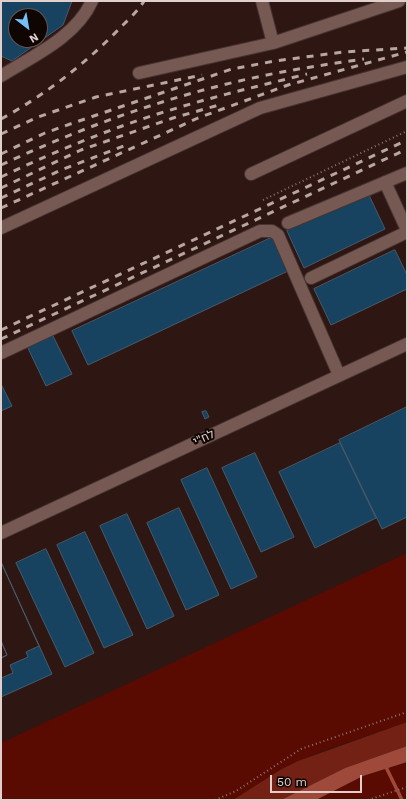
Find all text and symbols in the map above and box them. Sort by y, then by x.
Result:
north arrow [8,8,48,48]
text: N [27,30,41,46]
street label: לח"י [191,427,217,449]
scale bar [272,767,364,793]
text: 50 m [277,775,307,789]

